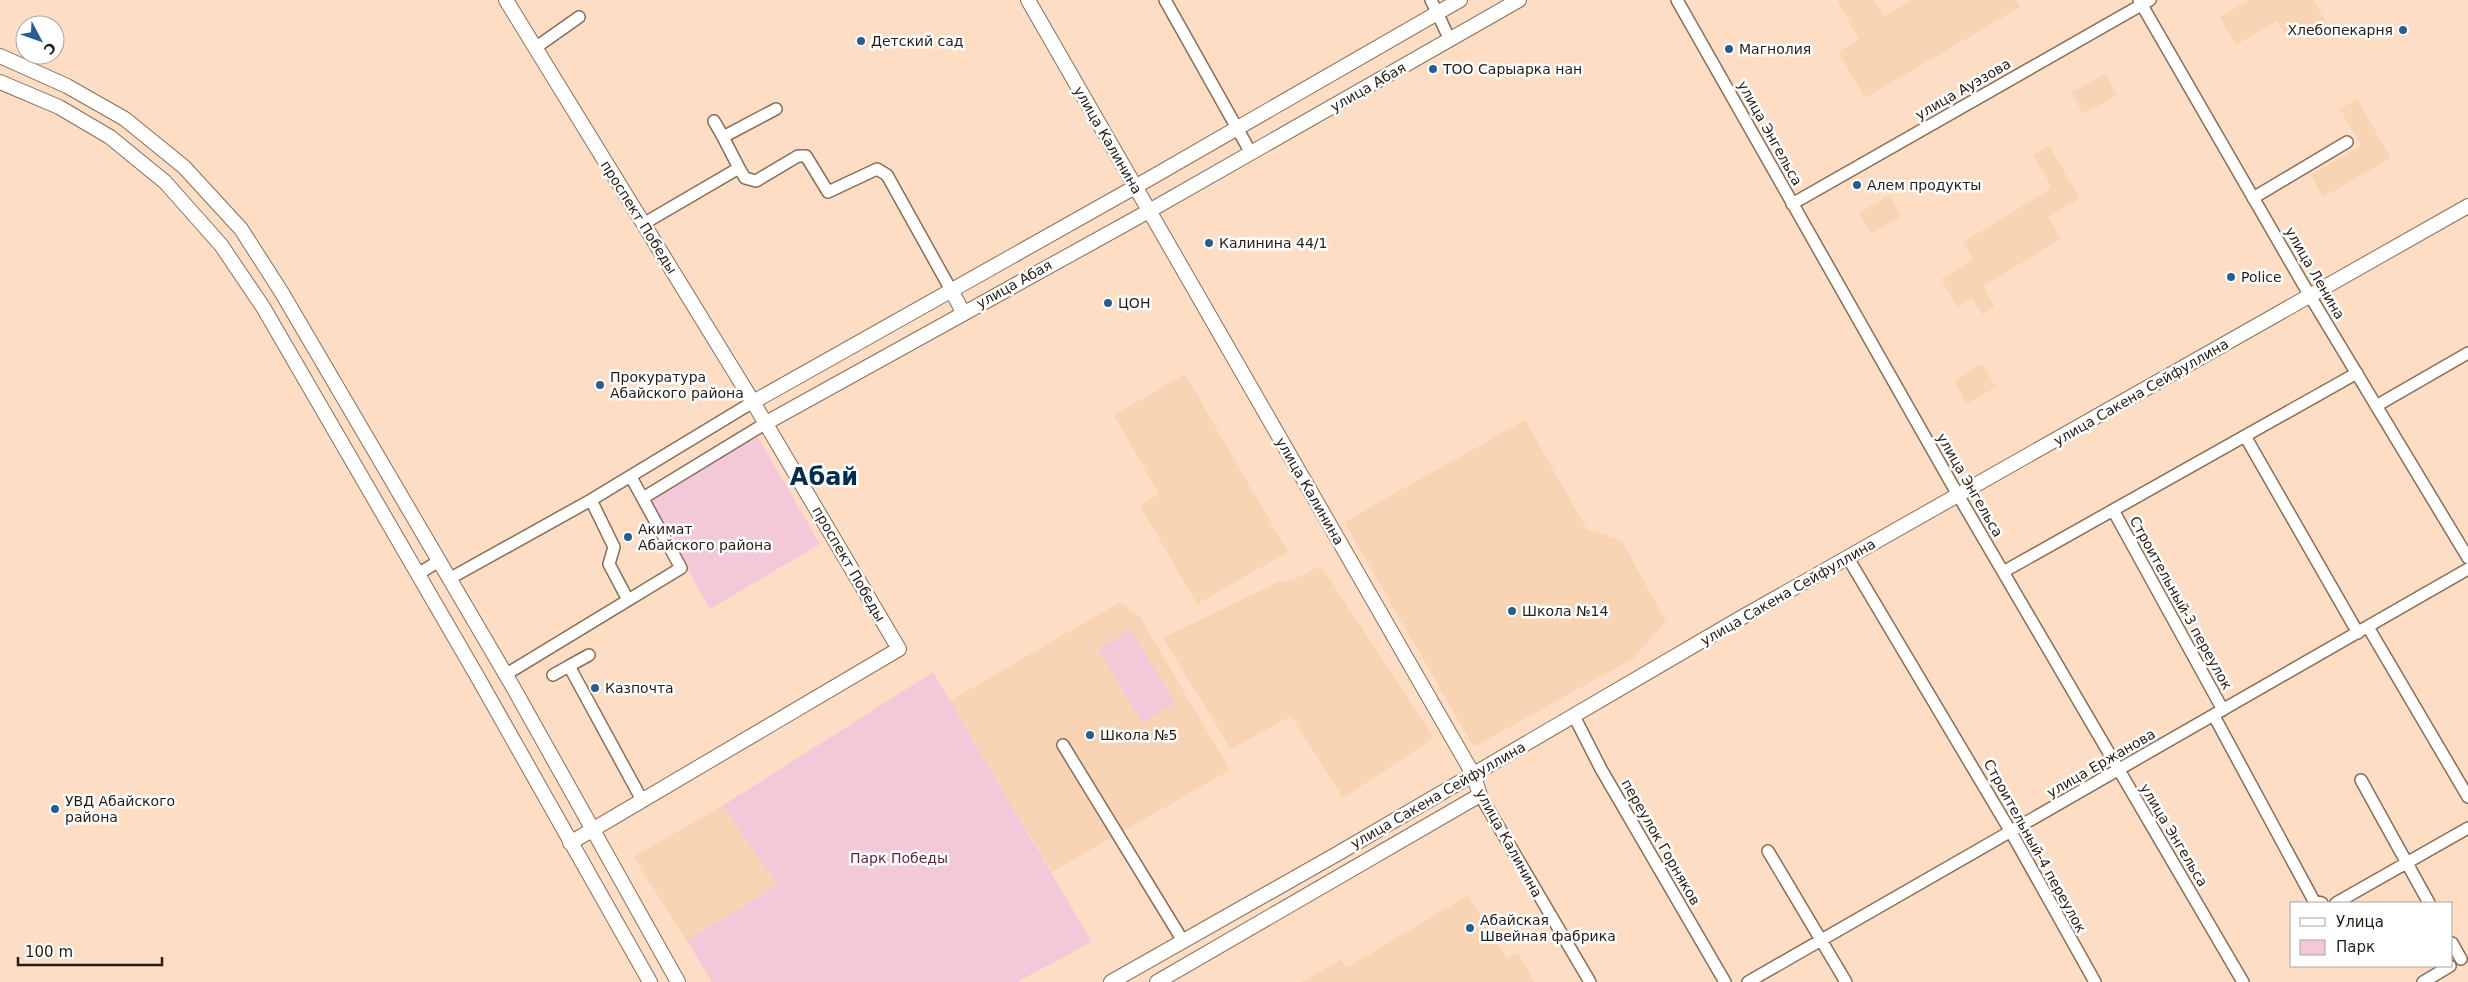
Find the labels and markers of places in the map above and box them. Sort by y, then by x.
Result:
place label: Хлебопекарня [2287,22,2393,38]
marker: Хлебопекарня [2397,24,2409,36]
place label: Детский сад [871,33,963,49]
marker: Детский сад [855,35,867,47]
place label: Магнолия [1739,41,1811,57]
marker: Магнолия [1723,43,1735,55]
place label: ТОО Сарыарка нан [1442,61,1582,77]
marker: ТОО Сарыарка нан [1427,63,1439,75]
place label: Алем продукты [1867,177,1981,193]
marker: Алем продукты [1851,179,1863,191]
place label: Калинина 44/1 [1219,235,1327,251]
marker: Калинина 44/1 [1203,237,1215,249]
place label: Police [2241,269,2282,285]
marker: Police [2225,271,2237,283]
place label: ЦОН [1118,295,1150,311]
marker: ЦОН [1102,297,1114,309]
place label: Прокуратура Абайского района [610,369,744,401]
marker: Прокуратура Абайского района [594,379,606,391]
place label: Акимат Абайского района [638,521,772,553]
marker: Акимат Абайского района [622,531,634,543]
place label: Школа №14 [1522,603,1608,619]
marker: Школа №14 [1506,605,1518,617]
place label: Казпочта [605,680,674,696]
marker: Казпочта [589,682,601,694]
place label: Школа №5 [1100,727,1177,743]
marker: Школа №5 [1084,729,1096,741]
place label: УВД Абайского района [65,793,175,825]
marker: УВД Абайского района [49,803,61,815]
place label: Абайская Швейная фабрика [1480,912,1616,944]
marker: Абайская Швейная фабрика [1464,922,1476,934]

